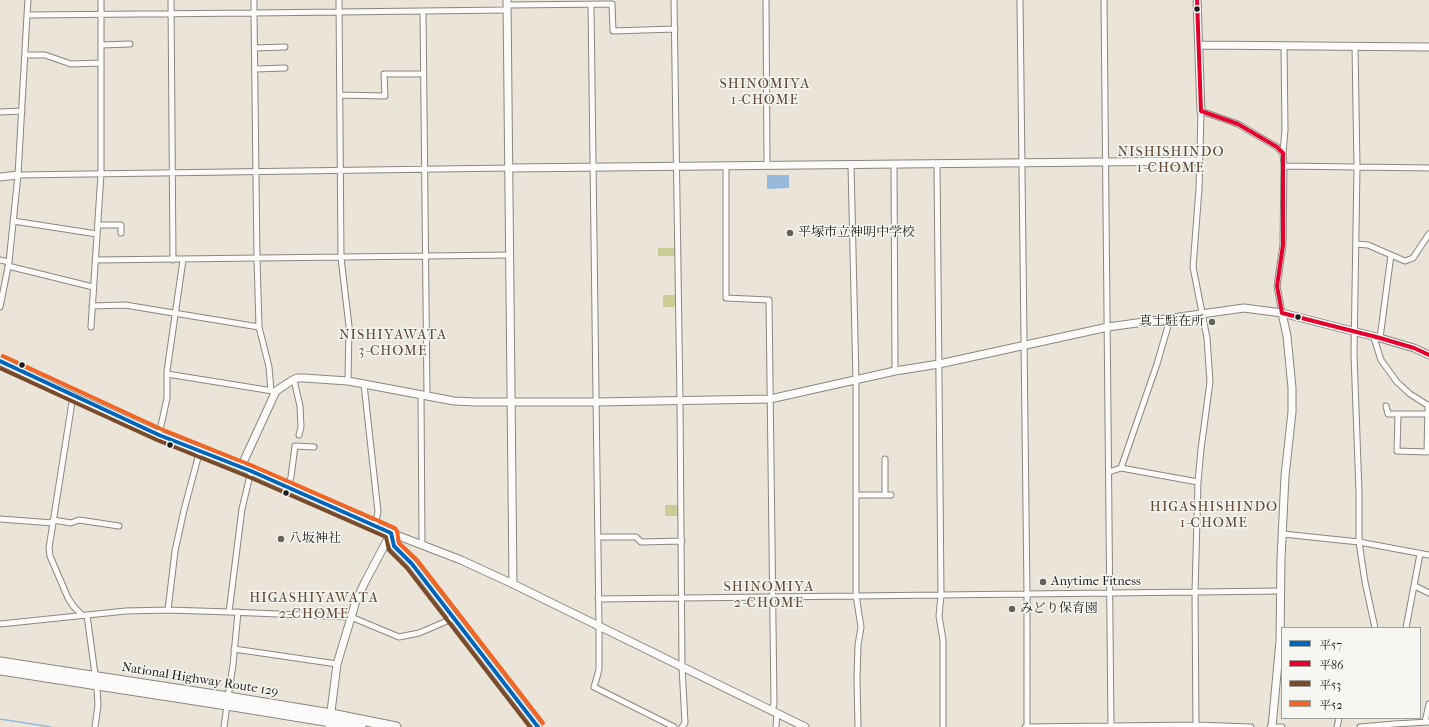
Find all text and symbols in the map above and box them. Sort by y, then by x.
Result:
unlabelled marker [1192,4,1202,14]
district label: SHINOMIYA 1-CHOME [720,77,810,110]
district label: NISHISHINDO 1-CHOME [1117,145,1225,178]
place label: 平塚市立神明中学校 [798,225,915,241]
marker: 平塚市立神明中学校 [785,228,795,238]
unlabelled marker [1293,312,1303,322]
place label: 真土駐在所 [1139,314,1204,330]
marker: 真土駐在所 [1207,317,1217,327]
district label: NISHIYAWATA 3-CHOME [339,328,447,360]
unlabelled marker [17,360,27,370]
unlabelled marker [165,440,175,450]
unlabelled marker [281,488,291,498]
district label: HIGASHISHINDO 1-CHOME [1150,500,1278,532]
place label: 八坂神社 [289,531,341,547]
marker: 八坂神社 [276,534,286,544]
place label: Anytime Fitness [1051,574,1141,590]
marker: Anytime Fitness [1038,577,1048,587]
district label: SHINOMIYA 2-CHOME [724,580,814,612]
district label: HIGASHIYAWATA 2-CHOME [249,591,379,624]
place label: みどり保育園 [1020,601,1098,617]
marker: みどり保育園 [1007,604,1017,614]
legend [1281,627,1421,719]
text: 平57 [1319,638,1342,652]
text: 平86 [1319,658,1344,672]
street label: National Highway Route 129 [120,660,280,700]
text: 平53 [1319,678,1341,692]
text: 平52 [1319,698,1342,712]

